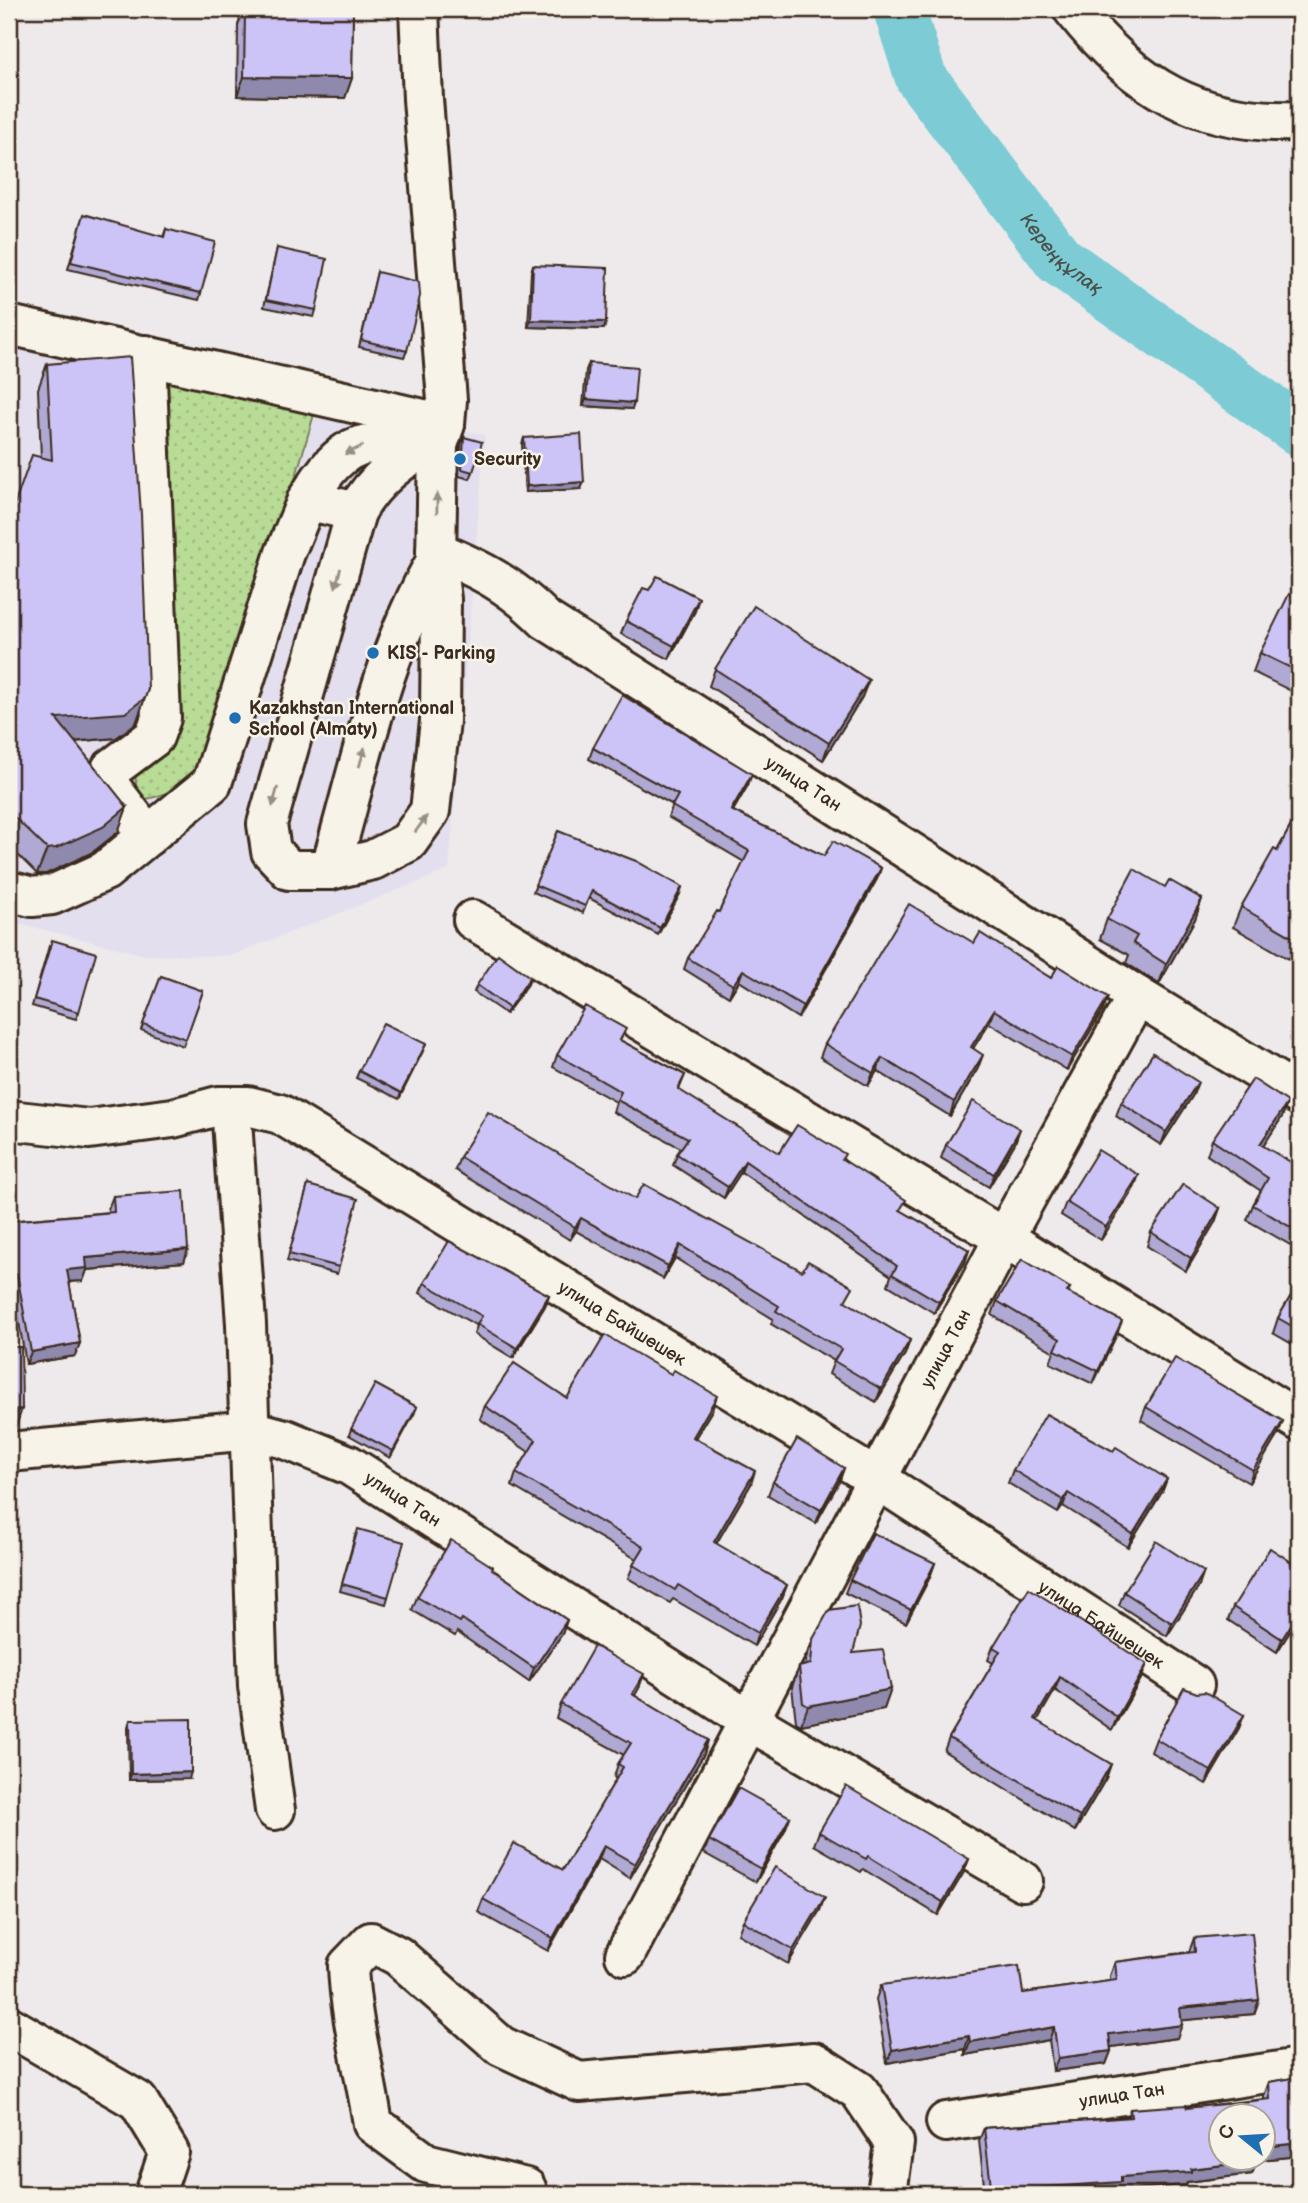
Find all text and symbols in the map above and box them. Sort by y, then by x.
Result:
water label: Кереңқұлақ [1014,209,1107,300]
one-way arrow [344,445,364,456]
place label: Security [474,449,542,470]
marker: Security [452,451,468,467]
one-way arrow [431,492,443,514]
one-way arrow [332,567,343,589]
place label: KIS - Parking [387,643,495,664]
marker: KIS - Parking [365,645,381,661]
place label: Kazakhstan International School (Almaty) [249,698,454,740]
marker: Kazakhstan International School (Almaty) [227,710,243,726]
one-way arrow [358,747,368,768]
street label: улица Тан [761,752,845,816]
one-way arrow [269,786,280,808]
one-way arrow [413,815,427,833]
street label: улица Байшешек [554,1277,690,1371]
street label: улица Тан [917,1306,975,1392]
street label: улица Тан [361,1468,444,1532]
street label: улица Байшешек [1034,1577,1168,1674]
street label: улица Тан [1078,2079,1166,2112]
north arrow [1206,2102,1276,2172]
text: С [1214,2122,1240,2142]

